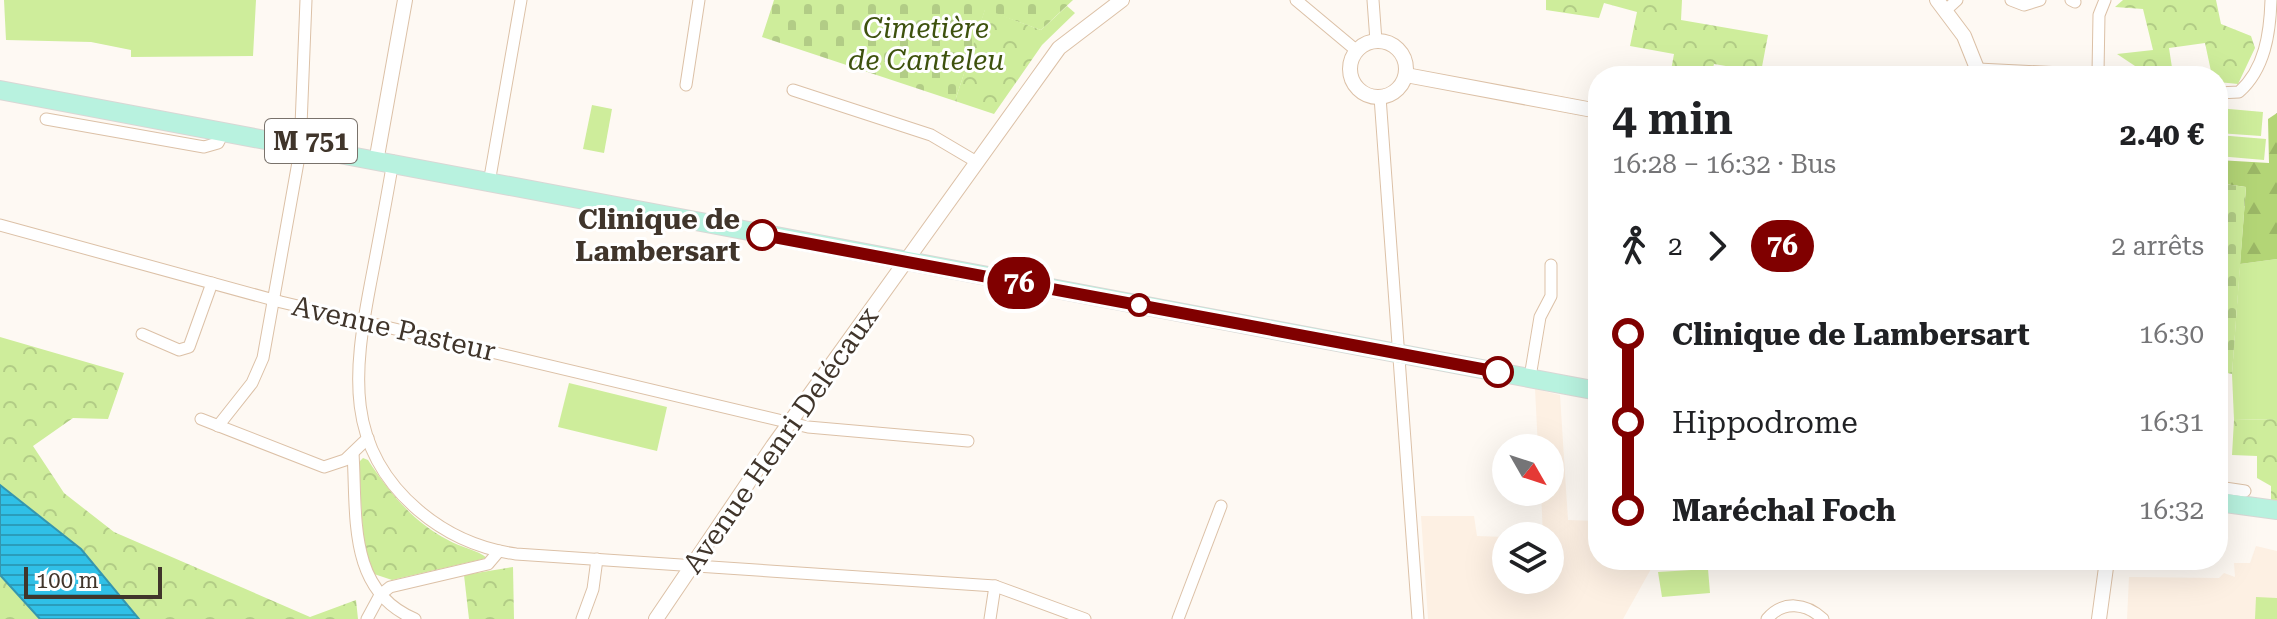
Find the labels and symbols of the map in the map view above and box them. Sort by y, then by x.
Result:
park label: Cimetière de Canteleu [848,12,1004,77]
road number: M 751 [265,119,357,163]
place label: Clinique de Lambersart [575,203,740,268]
marker: Clinique de Lambersart [747,220,777,250]
line badge: 76 [983,257,1055,309]
street label: Avenue Pasteur [289,289,499,368]
unlabelled marker [1128,294,1150,316]
street label: Avenue Henri Delécaux [676,301,885,580]
unlabelled marker [1483,357,1513,387]
north arrow [1492,434,1564,506]
scale bar [24,563,162,599]

